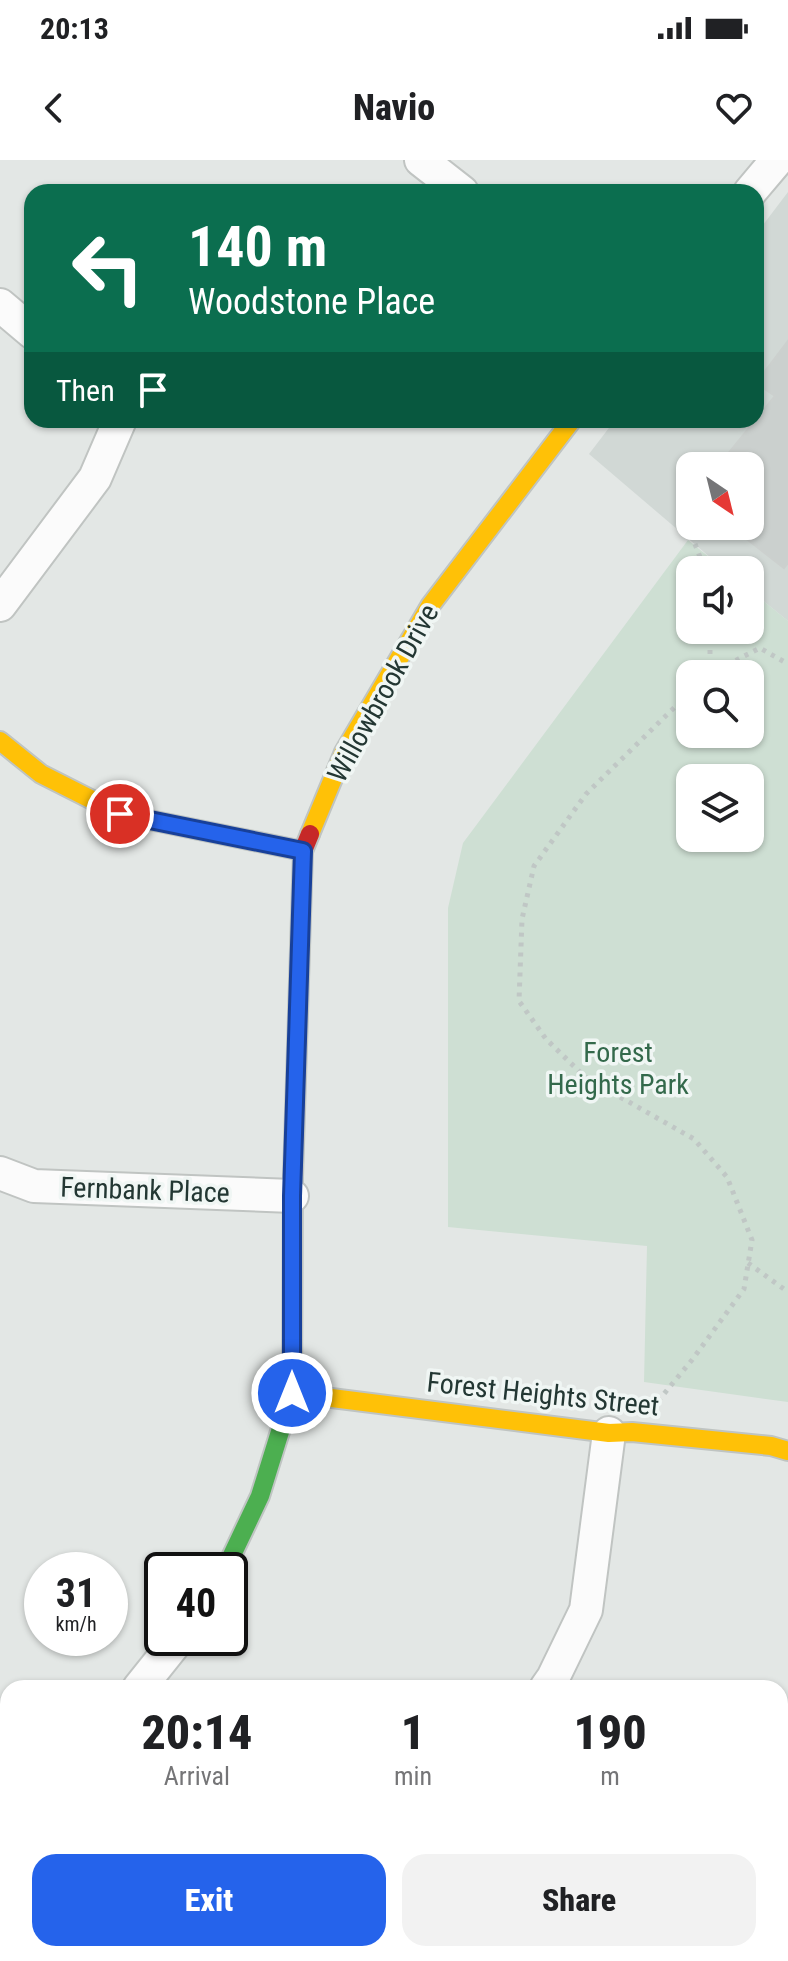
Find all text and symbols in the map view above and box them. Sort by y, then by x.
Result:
text: 20:13 [40,11,109,46]
icon: back [32,86,76,130]
icon: heart [712,86,756,130]
text: Navio [353,87,435,129]
text: 140 m [188,214,327,280]
icon: left [56,216,160,320]
text: Woodstone Place [188,281,435,323]
icon: arrive [131,368,175,412]
text: Then [56,373,115,408]
north arrow [676,452,764,540]
map controls [676,452,764,852]
button: sound [676,556,764,644]
street label: Willowbrook Drive [321,598,445,788]
button: search [676,660,764,748]
button: layers [676,764,764,852]
pin [86,780,154,848]
icon: arrive [98,792,142,836]
park label: Forest Heights Park [547,1036,689,1101]
street label: Fernbank Place [60,1171,230,1209]
position arrow [250,1351,334,1435]
street label: Forest Heights Street [425,1365,661,1423]
speed limit sign: 40 [144,1552,248,1656]
text: 31 [56,1570,96,1617]
text: km/h [55,1612,97,1636]
text: 20:14 [141,1704,253,1761]
text: 1 [401,1704,425,1761]
text: 190 [573,1704,647,1761]
text: Arrival [164,1761,230,1791]
text: min [394,1761,432,1791]
text: m [600,1761,620,1791]
button: Exit [32,1854,386,1946]
button: Share [402,1854,756,1946]

